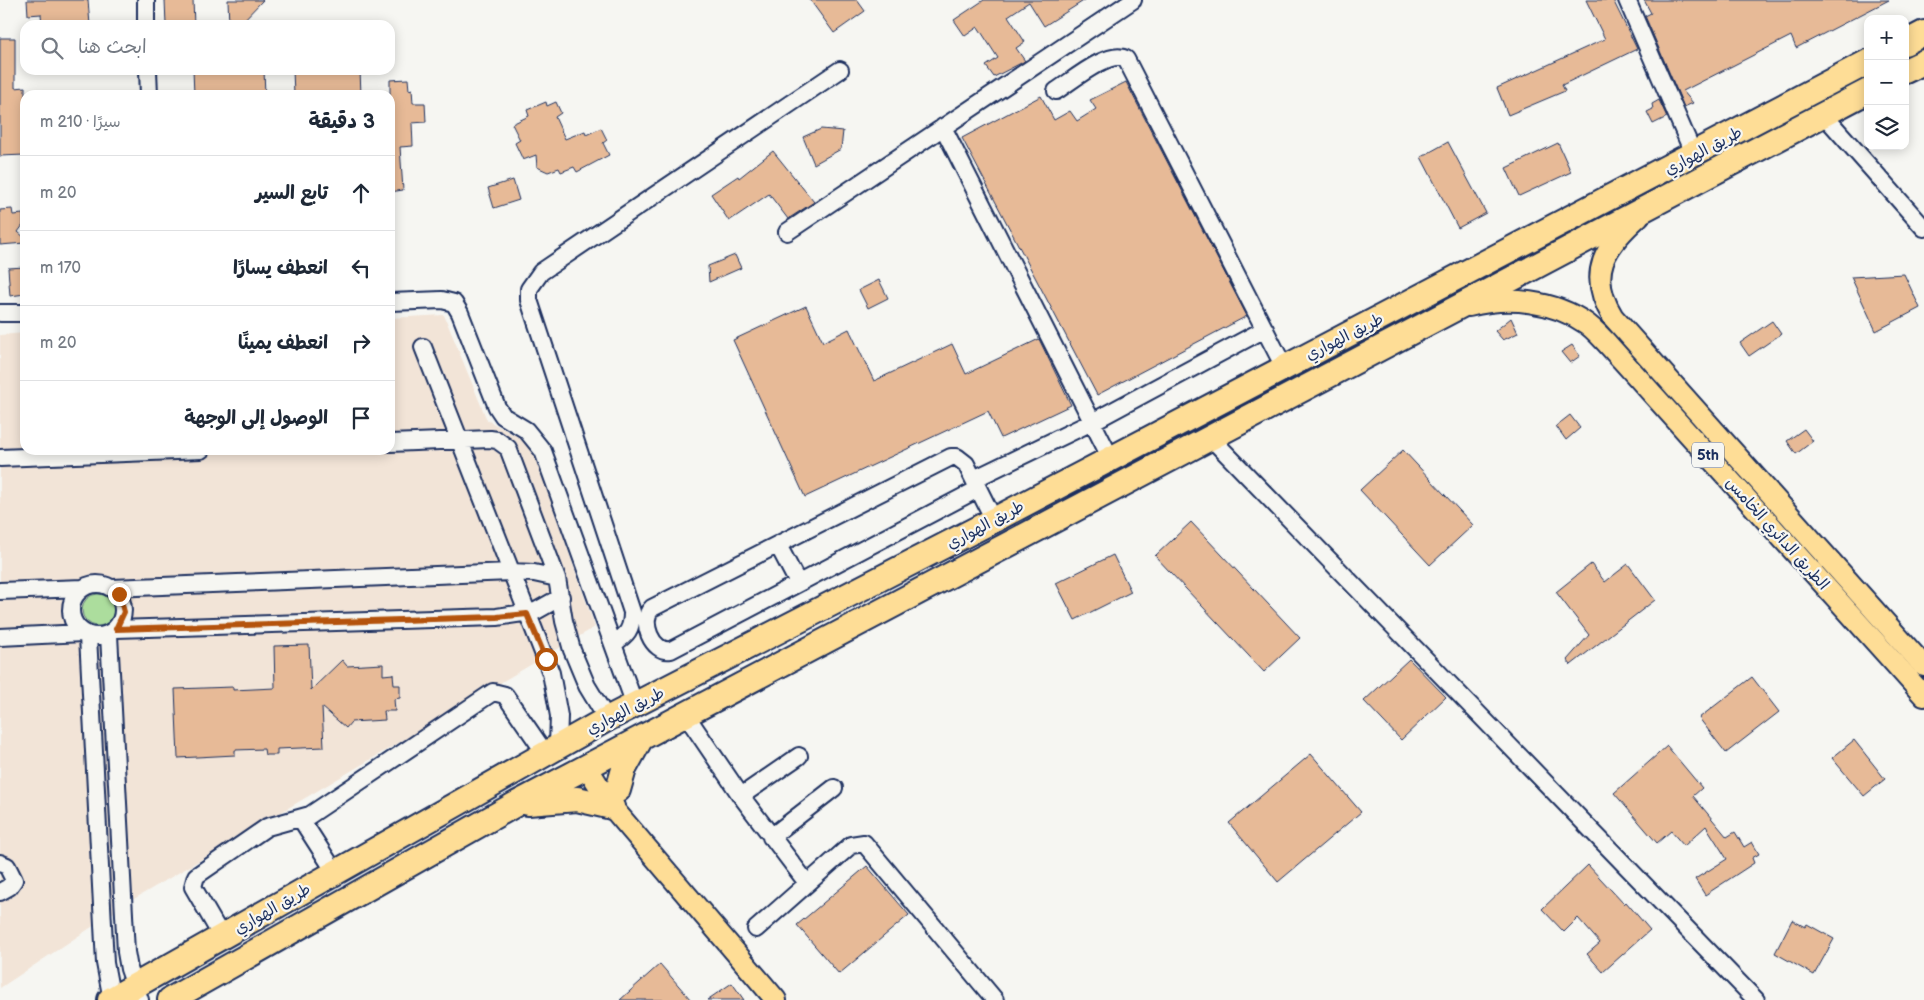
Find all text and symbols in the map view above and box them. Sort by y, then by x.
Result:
map controls [1864,15,1909,150]
button: + [1864,15,1909,60]
search box [20,20,395,75]
icon: search [38,34,66,62]
text: ابحث هنا [78,36,147,59]
button: − [1864,60,1909,105]
button: layers [1864,105,1909,150]
text: 3 دقيقة [309,109,375,134]
text: سيرًا · 210 m [40,113,121,132]
street label: طريق الهواري [1662,123,1746,181]
icon: ahead [347,179,375,207]
text: تابع السير [255,182,328,205]
text: 20 m [40,184,76,203]
icon: left [347,254,375,282]
text: انعطف يسارًا [233,257,328,280]
text: 170 m [40,259,81,278]
street label: طريق الهواري [1303,310,1387,366]
icon: right [347,329,375,357]
text: انعطف يمينًا [238,332,328,355]
text: 20 m [40,334,76,353]
icon: arrive [347,404,375,432]
text: الوصول إلى الوجهة [184,407,328,430]
road number: 5th [1692,442,1724,468]
street label: الطريق الدائري الخامس [1721,474,1833,595]
street label: طريق الهواري [944,497,1028,555]
route end [108,583,131,606]
route start [535,648,558,671]
street label: طريق الهواري [584,684,668,740]
street label: طريق الهواري [231,880,315,940]

